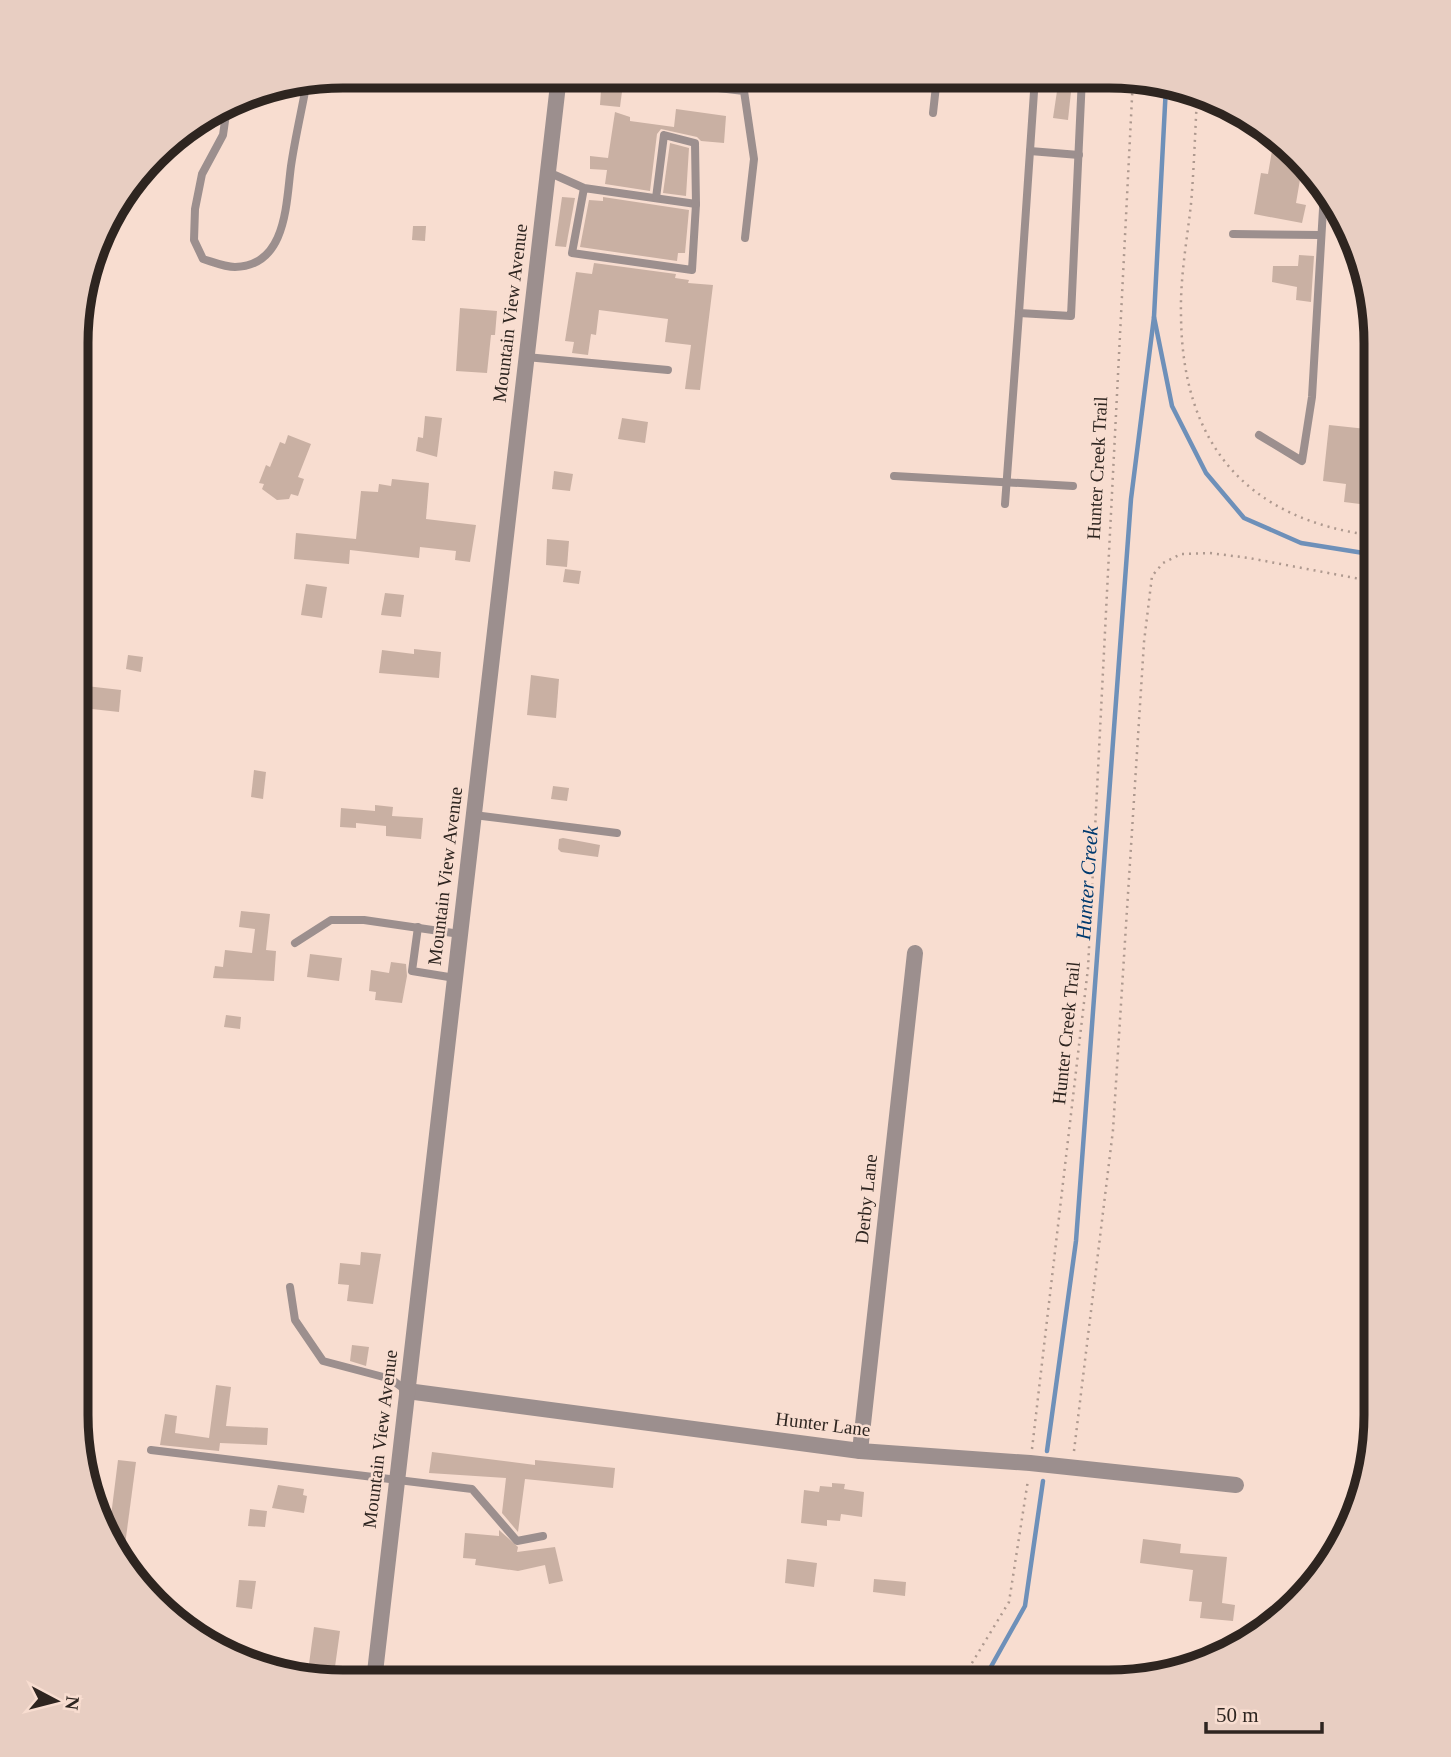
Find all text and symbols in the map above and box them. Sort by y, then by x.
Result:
street label: Mountain View Avenue [489,223,531,403]
street label: Hunter Creek Trail [1083,396,1111,540]
street label: Mountain View Avenue [424,786,466,966]
water label: Hunter Creek [1071,825,1103,942]
street label: Hunter Creek Trail [1048,961,1084,1105]
street label: Derby Lane [851,1153,881,1245]
street label: Mountain View Avenue [359,1349,401,1529]
street label: Hunter Lane [774,1408,872,1440]
north arrow [21,1666,91,1736]
scale bar [1206,1690,1322,1734]
text: N [61,1695,84,1711]
text: 50 m [1216,1703,1259,1727]

